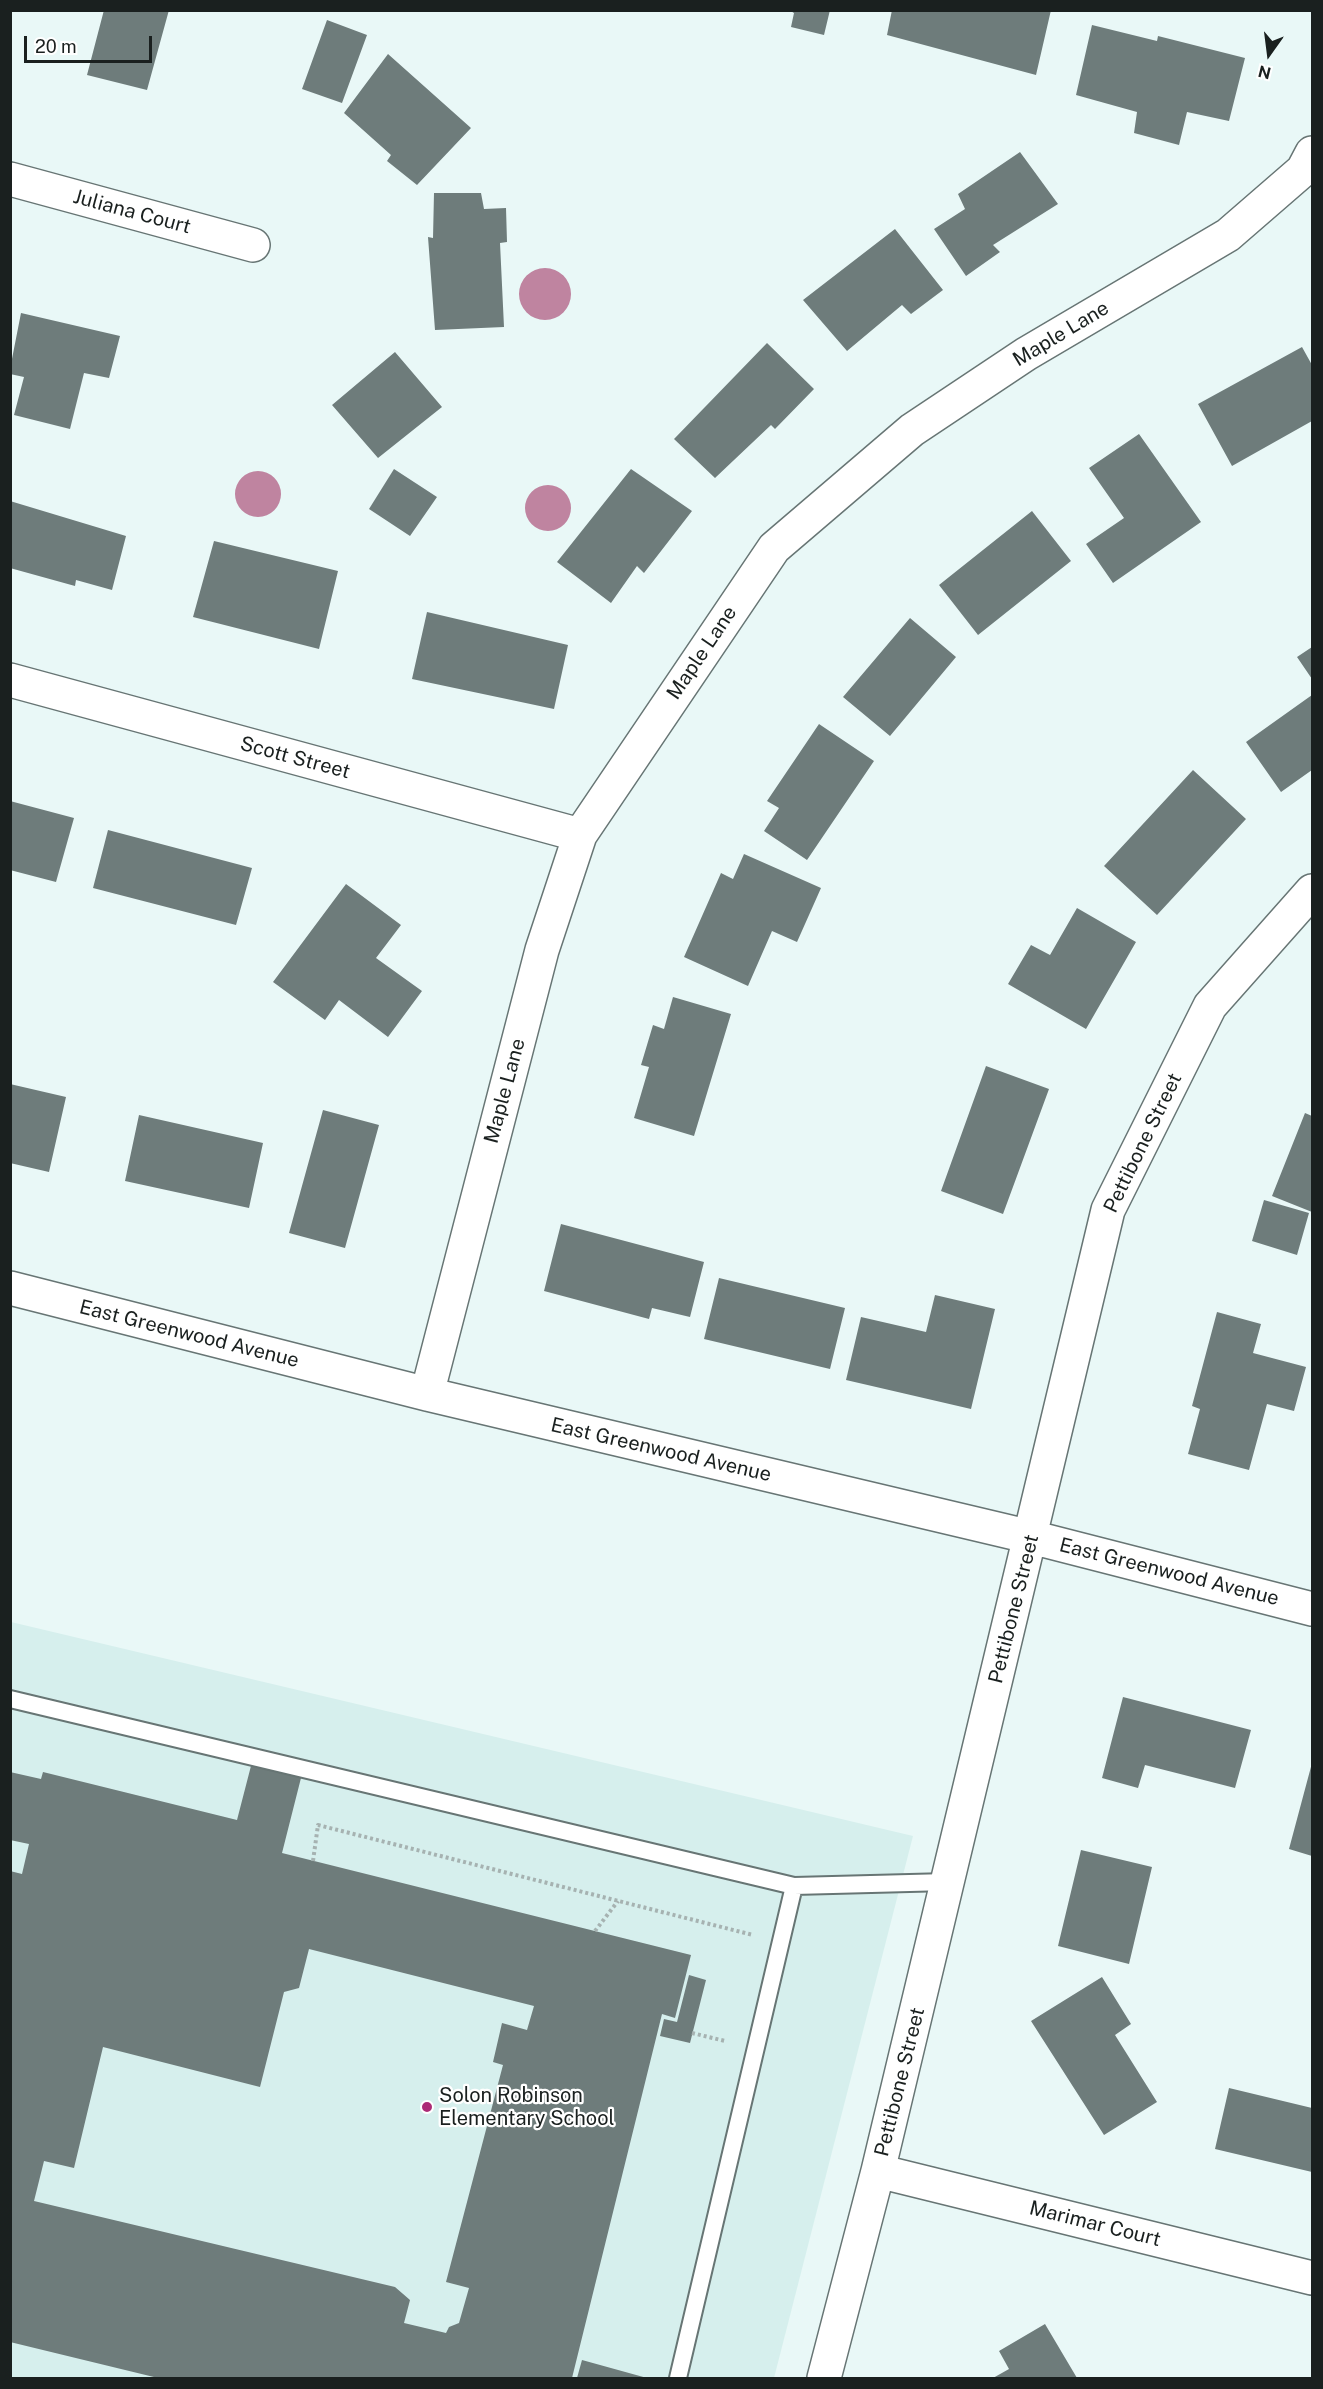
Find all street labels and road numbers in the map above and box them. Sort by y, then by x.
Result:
street label: Juliana Court [70,185,194,239]
street label: Maple Lane [1009,296,1113,372]
street label: Maple Lane [662,602,742,704]
street label: Scott Street [237,732,353,784]
street label: Maple Lane [479,1036,531,1146]
street label: Pettibone Street [1099,1069,1187,1217]
street label: East Greenwood Avenue [77,1295,301,1373]
street label: East Greenwood Avenue [548,1413,774,1487]
street label: Pettibone Street [984,1532,1044,1686]
street label: East Greenwood Avenue [1057,1533,1281,1611]
street label: Pettibone Street [870,2005,930,2159]
street label: Marimar Court [1027,2196,1163,2252]

